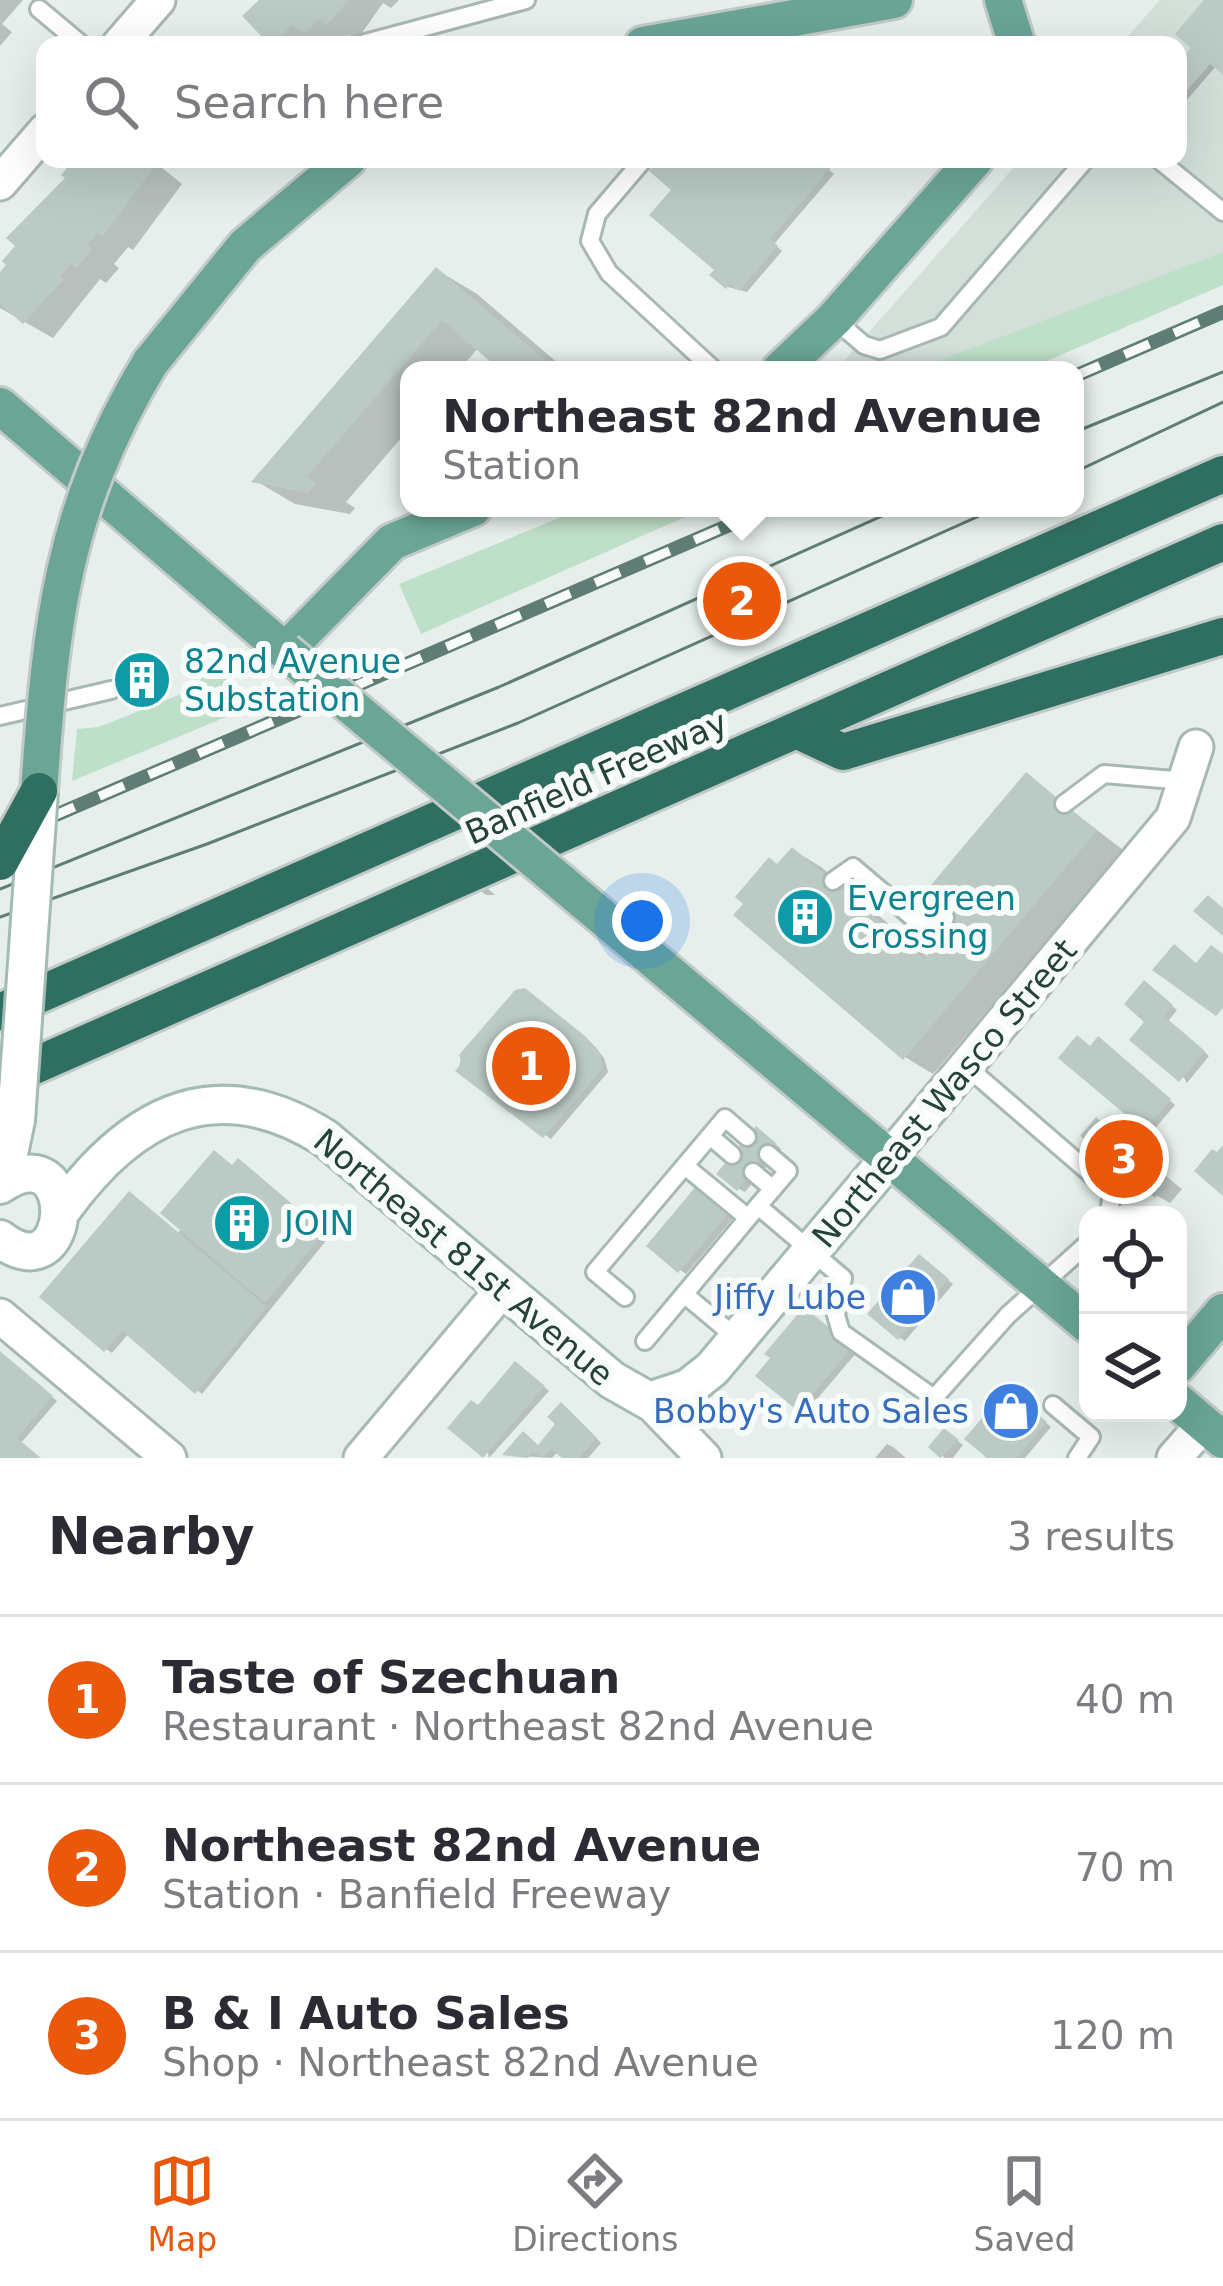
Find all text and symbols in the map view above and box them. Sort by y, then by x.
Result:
search box [36,36,1187,168]
icon: search [78,69,144,135]
text: Search here [174,76,444,129]
popup [400,361,1084,517]
text: Northeast 82nd Avenue [442,390,1042,443]
text: Station [442,443,581,488]
pin: 2 [703,556,781,646]
place label: 82nd Avenue Substation [184,642,401,719]
building icon: 82nd Avenue Substation [111,649,173,711]
street label: Banfield Freeway [459,702,733,853]
place label: Evergreen Crossing [847,879,1016,956]
building icon: Evergreen Crossing [774,886,836,948]
your location [612,891,672,951]
street label: Northeast Wasco Street [804,931,1085,1255]
pin: 1 [492,1021,570,1111]
pin: 3 [1085,1114,1163,1204]
street label: Northeast 81st Avenue [306,1121,621,1394]
building icon: JOIN [211,1192,273,1254]
place label: JOIN [282,1204,354,1243]
map controls [1079,1206,1187,1422]
button: locate [1079,1206,1187,1314]
shop icon: Jiffy Lube [877,1266,939,1328]
place label: Jiffy Lube [712,1278,866,1317]
button: layers [1079,1314,1187,1422]
shop icon: Bobby's Auto Sales [980,1380,1042,1442]
place label: Bobby's Auto Sales [653,1392,969,1431]
text: Nearby [48,1507,255,1566]
text: 3 results [1007,1514,1175,1559]
text: Taste of Szechuan [162,1651,620,1704]
text: 1 [73,1677,101,1722]
text: 40 m [1075,1677,1175,1722]
text: Restaurant · Northeast 82nd Avenue [162,1704,874,1749]
text: Northeast 82nd Avenue [162,1819,761,1872]
text: 2 [73,1845,101,1890]
text: 70 m [1075,1845,1175,1890]
text: Station · Banfield Freeway [162,1872,671,1917]
text: B & I Auto Sales [162,1987,570,2040]
text: 3 [73,2013,101,2058]
text: 120 m [1050,2013,1175,2058]
text: Shop · Northeast 82nd Avenue [162,2040,759,2085]
tab: Map [148,2148,217,2259]
tab: Directions [512,2148,678,2259]
tab: Saved [974,2148,1075,2259]

